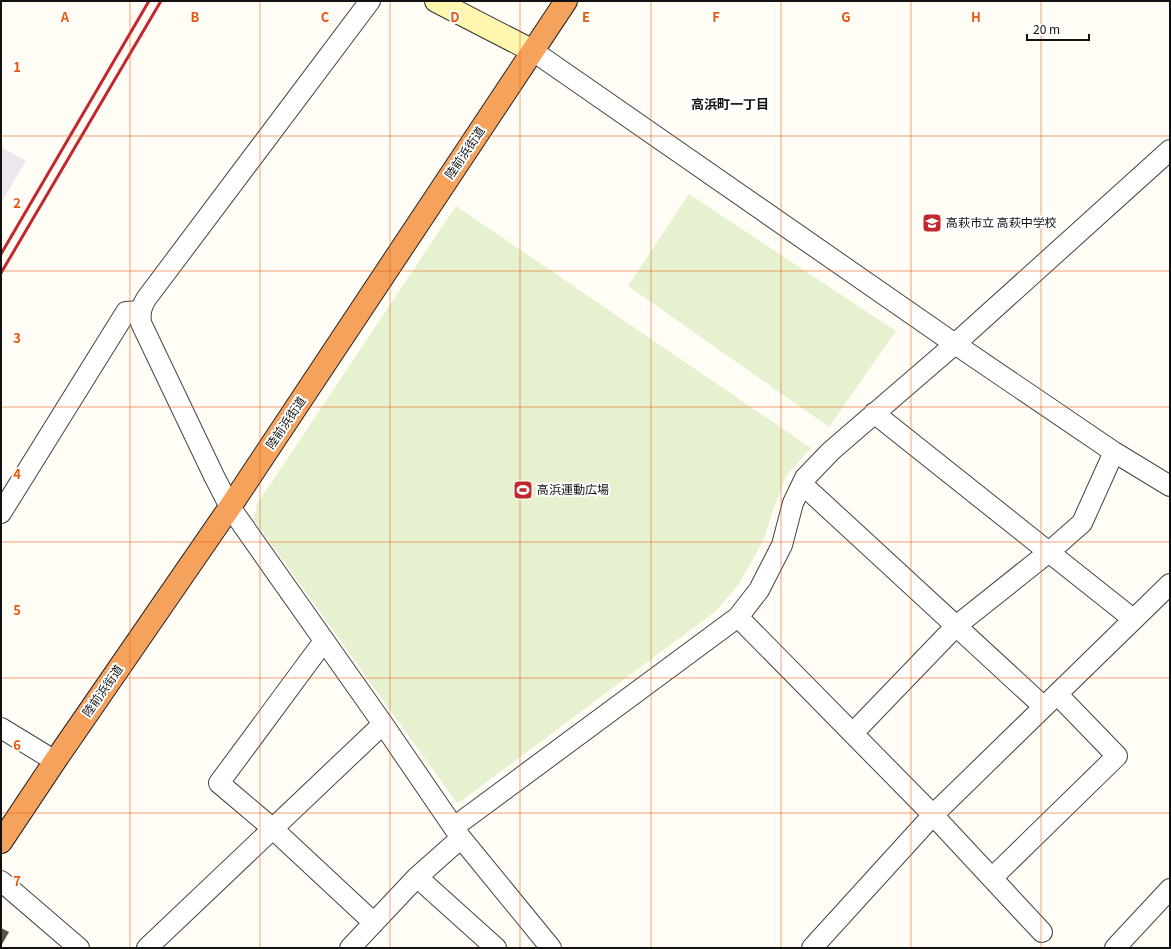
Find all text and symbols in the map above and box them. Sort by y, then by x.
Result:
text: A [60,7,70,26]
text: B [191,7,200,26]
text: C [321,7,330,26]
text: D [450,7,460,26]
text: E [582,7,590,26]
text: F [712,7,720,26]
text: G [841,7,851,26]
text: H [971,7,981,26]
scale bar [1027,16,1089,42]
text: 20 m [1033,20,1060,37]
text: 1 [13,57,21,76]
district label: 高浜町一丁目 [691,94,769,113]
street label: 陸前浜街道 [440,123,488,182]
text: 2 [13,193,21,212]
school or university icon: 高萩市立 高萩中学校 [921,212,943,234]
place label: 高萩市立 高萩中学校 [946,213,1057,230]
text: 3 [13,328,21,347]
street label: 陸前浜街道 [261,393,309,452]
text: 4 [13,464,21,483]
sports icon: 高浜運動広場 [512,479,534,501]
place label: 高浜運動広場 [537,480,609,497]
text: 5 [13,600,21,619]
street label: 陸前浜街道 [78,661,126,720]
text: 6 [13,735,21,754]
text: 7 [13,871,21,890]

